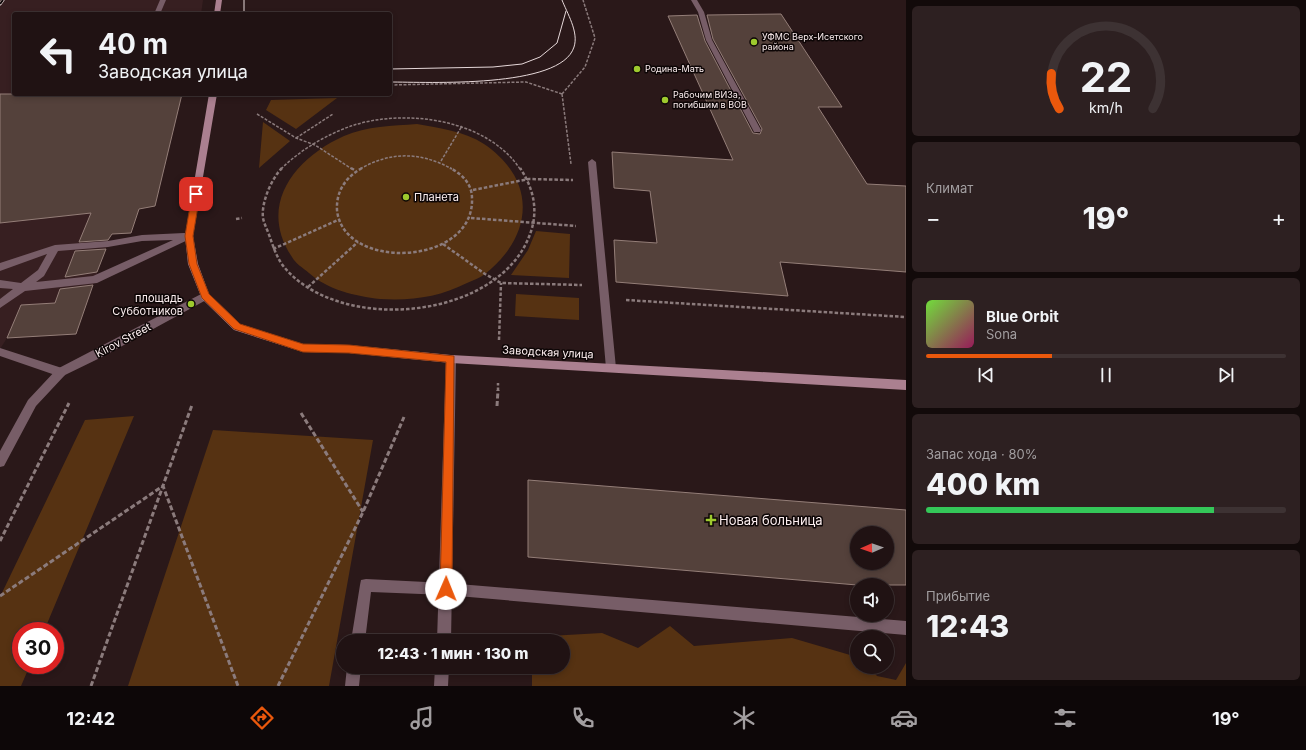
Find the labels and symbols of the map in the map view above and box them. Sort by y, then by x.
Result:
place label: УФМС Верх-Исетского района [762,31,863,52]
marker: УФМС Верх-Исетского района [749,37,759,47]
place label: Родина-Мать [645,63,704,74]
marker: Родина-Мать [632,64,642,74]
place label: Рабочим ВИЗа, погибшим в ВОВ [673,89,747,110]
marker: Рабочим ВИЗа, погибшим в ВОВ [660,95,670,105]
pin [179,177,213,211]
place label: Планета [414,190,459,204]
marker: Планета [401,192,411,202]
place label: площадь Субботников [112,291,183,318]
marker: площадь Субботников [186,299,196,309]
street label: Kirov Street [93,319,154,360]
street label: Заводская улица [502,343,594,361]
place label: Новая больница [719,512,823,528]
marker: Новая больница [706,515,716,525]
north arrow [850,526,894,570]
position arrow [425,568,467,610]
speed limit sign: 30 [12,622,64,674]

